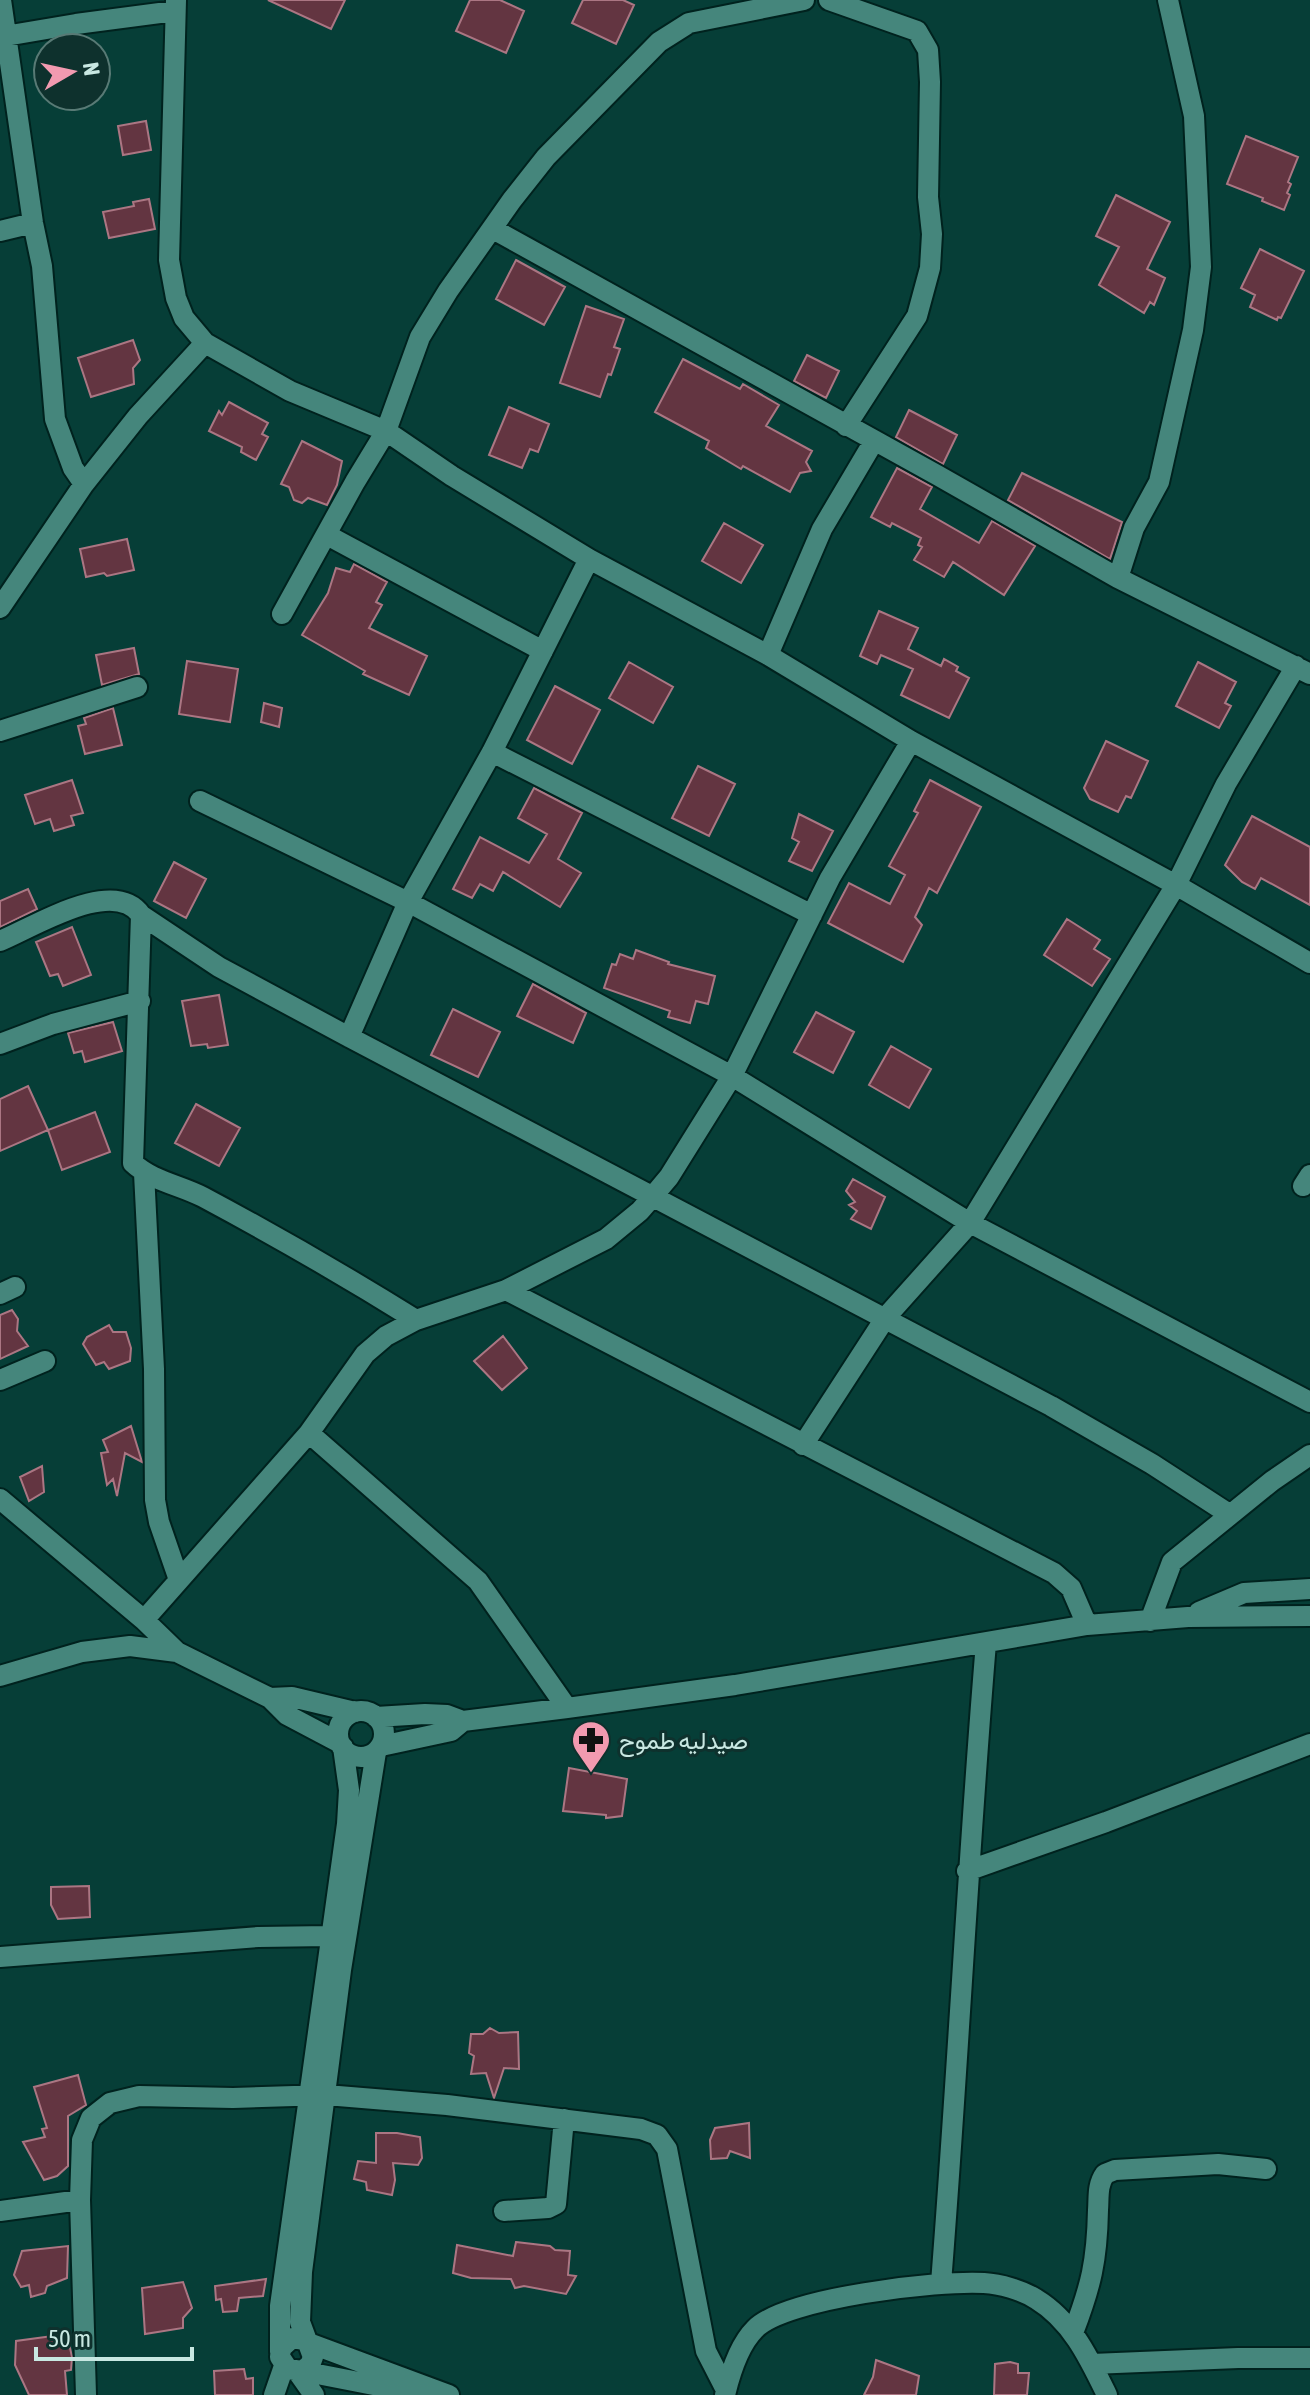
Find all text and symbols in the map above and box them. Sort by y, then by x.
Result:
north arrow [32,32,112,112]
text: N [78,60,106,77]
pharmacy icon: صيدليه طموح [570,1719,612,1774]
place label: صيدليه طموح [619,1727,748,1757]
scale bar [36,2311,192,2361]
text: 50 m [48,2325,91,2352]

